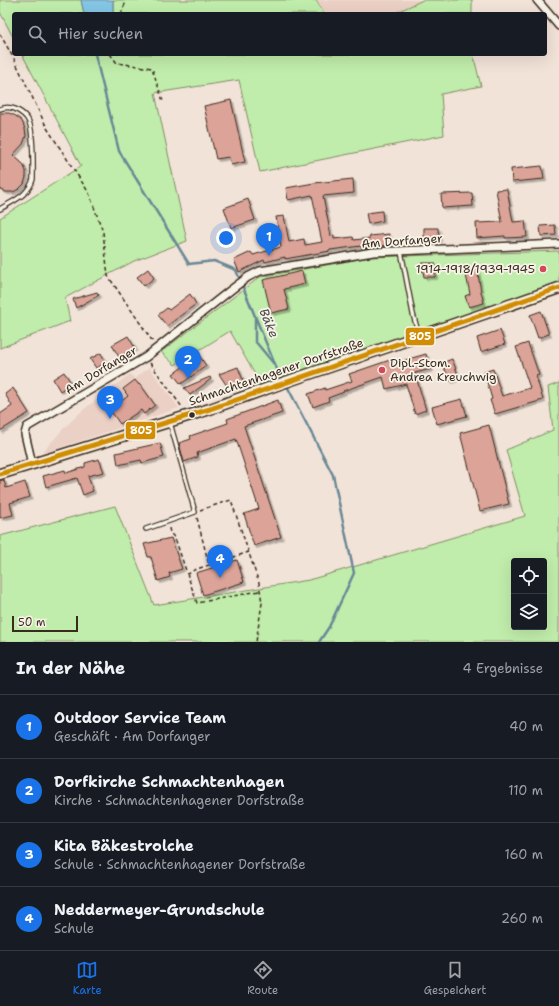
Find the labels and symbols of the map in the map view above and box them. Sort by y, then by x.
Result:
pin: 1 [256,223,282,256]
your location [216,228,236,248]
street label: Am Dorfanger [361,230,443,252]
place label: 1914-1918/1939-1945 [416,261,535,277]
marker: 1914-1918/1939-1945 [538,264,548,274]
water label: Bäke [255,306,283,340]
line badge: 805 [405,327,435,346]
text: 805 [409,329,431,344]
street label: Schmachtenhagener Dorfstraße [187,334,366,409]
street label: Am Dorfanger [62,342,140,398]
pin: 2 [175,346,201,379]
place label: Dipl.-Stom. Andrea Kreuchwig [390,355,496,385]
marker: Dipl.-Stom. Andrea Kreuchwig [377,365,387,375]
pin: 3 [97,386,123,419]
unlabelled marker [187,410,197,420]
line badge: 805 [125,421,156,440]
text: 805 [130,423,152,438]
pin: 4 [207,545,233,578]
scale bar [12,614,78,633]

